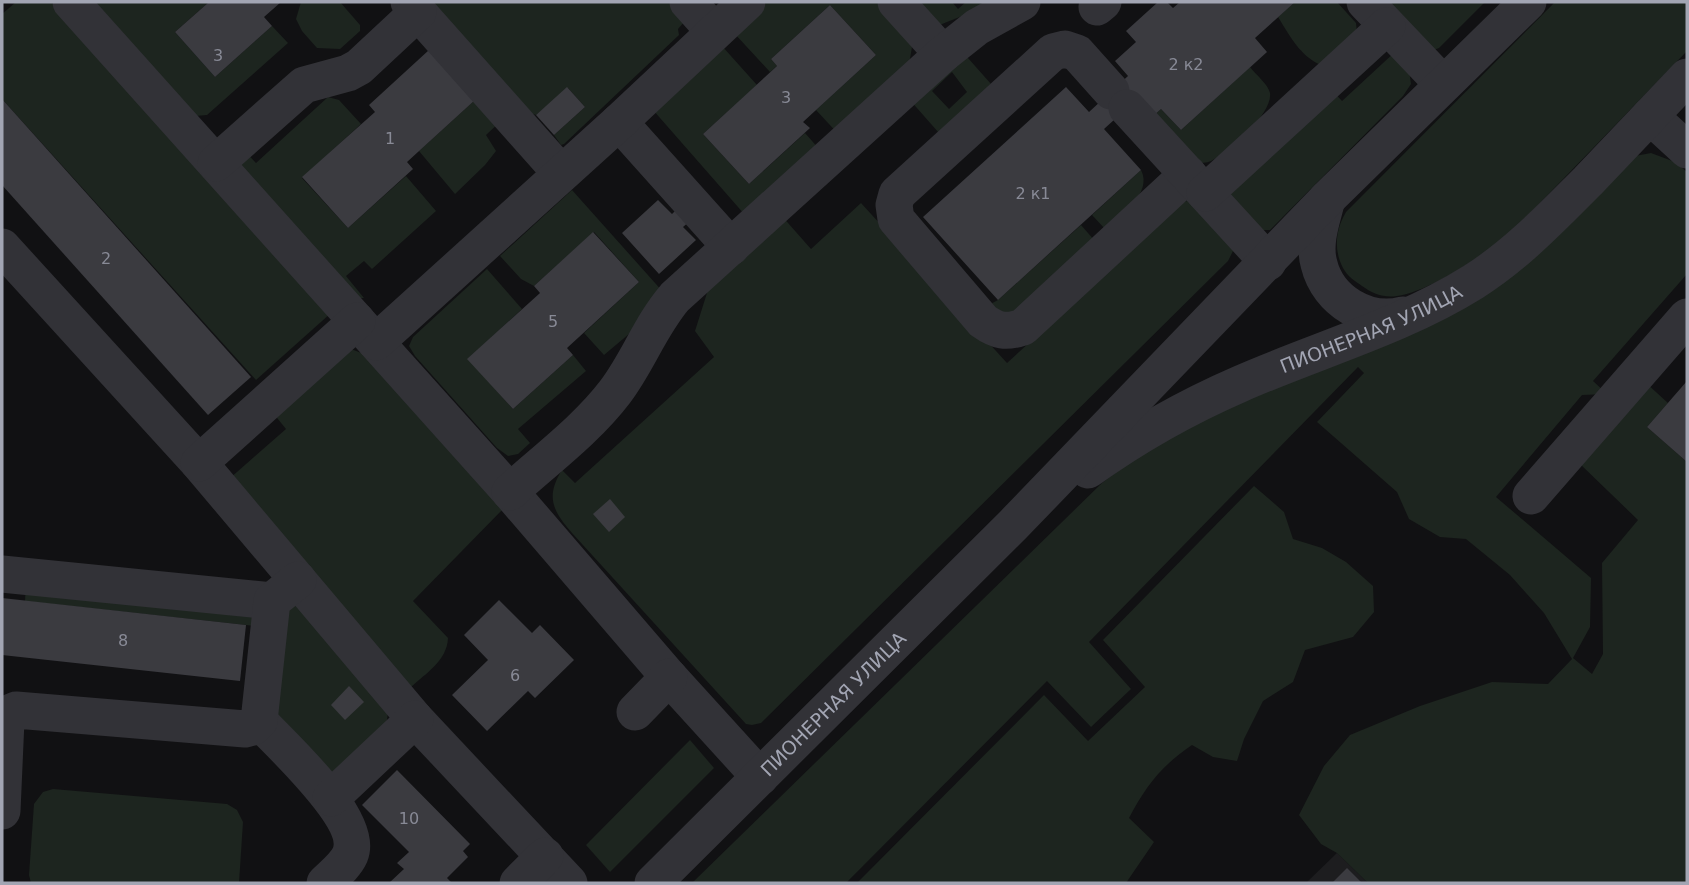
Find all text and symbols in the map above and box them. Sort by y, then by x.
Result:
house number: 3 [213,46,223,65]
house number: 2 к2 [1168,55,1204,74]
house number: 3 [781,88,791,107]
house number: 1 [385,129,395,148]
house number: 2 к1 [1015,184,1051,203]
house number: 2 [101,249,111,268]
street label: ПИОНЕРНАЯ УЛИЦА [1277,280,1466,377]
house number: 5 [548,312,558,331]
street label: ПИОНЕРНАЯ УЛИЦА [756,627,910,781]
house number: 8 [118,631,128,650]
house number: 6 [510,666,520,685]
house number: 10 [399,809,419,828]

